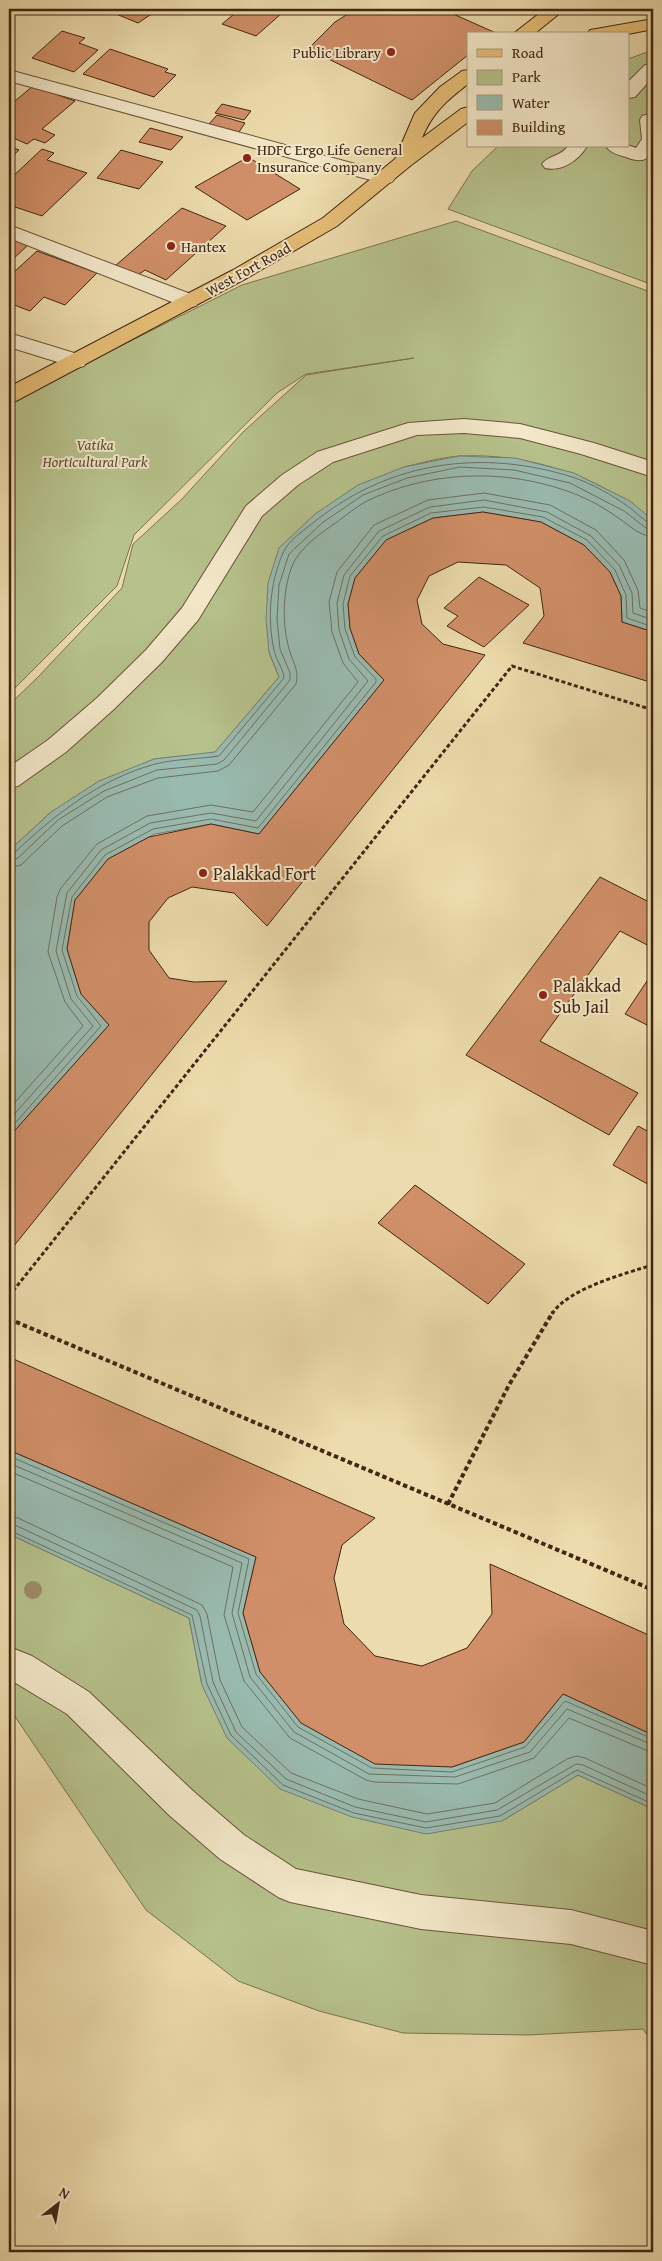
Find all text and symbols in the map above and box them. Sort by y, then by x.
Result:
legend [467,32,630,148]
place label: Public Library [293,42,382,63]
text: Road [512,42,543,63]
marker: Public Library [385,46,397,58]
text: Park [512,66,541,87]
text: Water [512,92,550,113]
text: Building [512,116,566,137]
place label: HDFC Ergo Life General Insurance Company [257,139,402,177]
marker: HDFC Ergo Life General Insurance Company [241,152,253,164]
place label: Hantex [181,236,227,257]
street label: West Fort Road [202,237,294,301]
marker: Hantex [165,240,177,252]
park label: Vatika Horticultural Park [41,434,148,472]
place label: Palakkad Fort [213,860,317,887]
marker: Palakkad Fort [197,867,209,879]
place label: Palakkad Sub Jail [553,972,622,1020]
marker: Palakkad Sub Jail [537,989,549,1001]
north arrow [32,2178,82,2228]
text: N [56,2182,74,2204]

